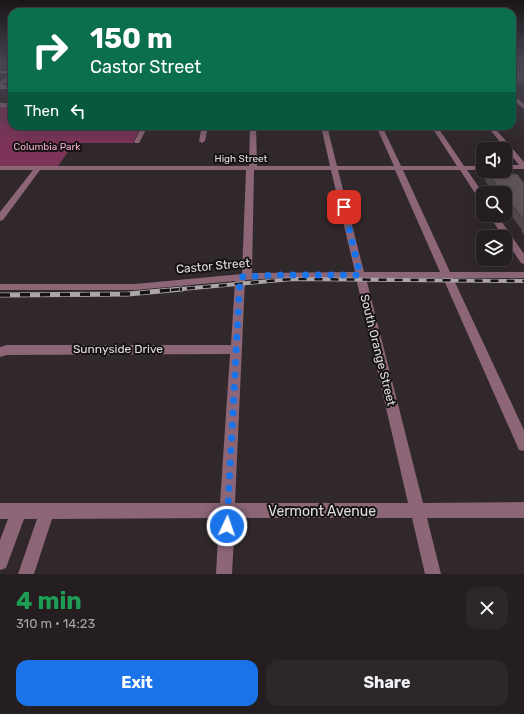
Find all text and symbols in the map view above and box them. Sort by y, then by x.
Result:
text: 150 m [90,22,173,55]
icon: right [24,24,76,76]
text: Castor Street [90,56,201,78]
icon: left [67,100,89,122]
text: Then [24,102,59,120]
park label: Columbia Park [14,141,81,153]
map controls [476,142,512,266]
button: sound [476,142,512,178]
street label: High Street [215,153,268,165]
button: search [476,186,512,222]
pin [327,190,361,224]
icon: arrive [333,196,355,218]
button: layers [476,230,512,266]
street label: Castor Street [175,256,251,276]
street label: South Orange Street [357,293,399,408]
street label: Sunnyside Drive [73,342,163,356]
street label: Vermont Avenue [268,503,376,520]
position arrow [206,505,248,547]
text: 4 min [16,587,82,615]
button: close [466,587,508,629]
text: 310 m · 14:23 [16,616,95,631]
button: Exit [16,660,258,706]
button: Share [266,660,508,706]

